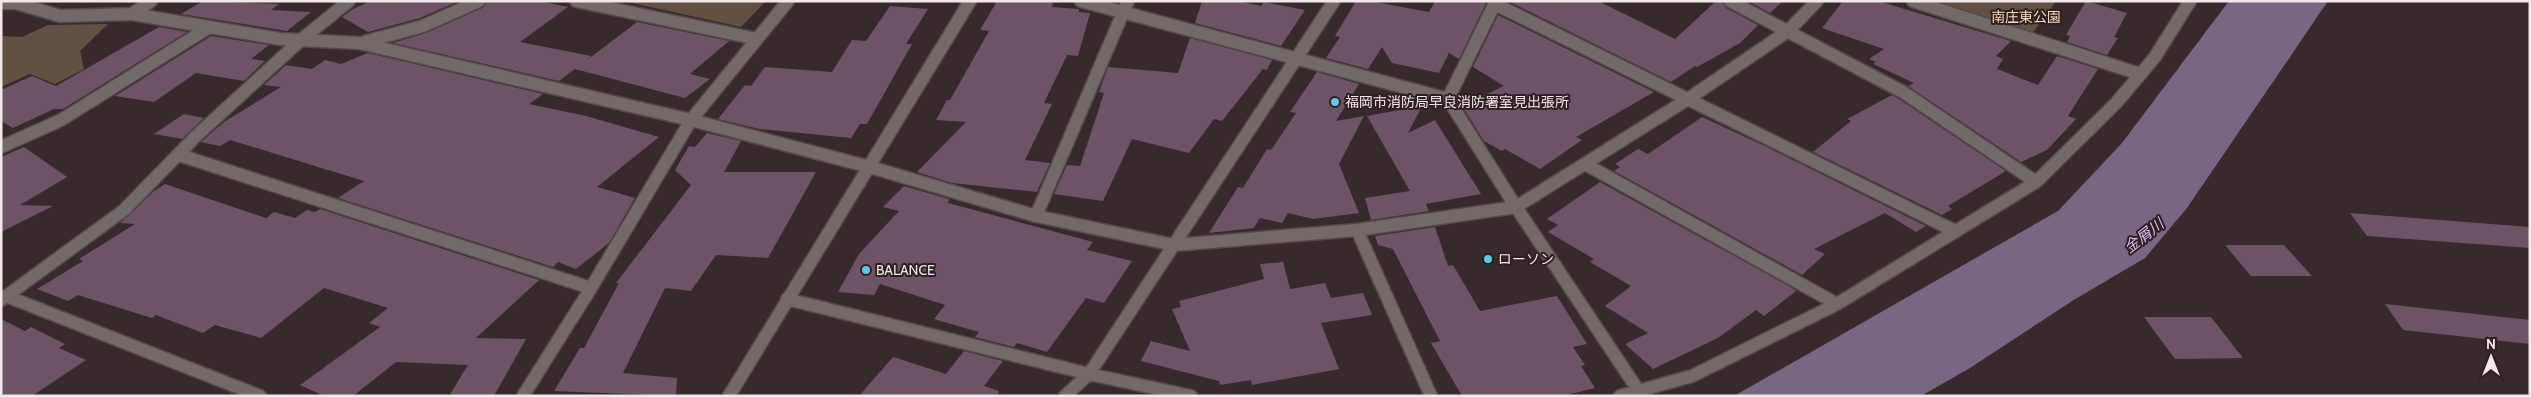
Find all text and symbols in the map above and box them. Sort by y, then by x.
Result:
park label: 南庄東公園 [1991,8,2061,26]
place label: 福岡市消防局早良消防署室見出張所 [1345,93,1569,111]
marker: 福岡市消防局早良消防署室見出張所 [1329,96,1341,108]
water label: 金屑川 [2121,214,2169,257]
place label: ローソン [1498,250,1554,268]
marker: ローソン [1482,253,1494,265]
place label: BALANCE [876,261,935,279]
marker: BALANCE [860,264,872,276]
north arrow [2466,332,2516,382]
text: N [2486,335,2496,353]

